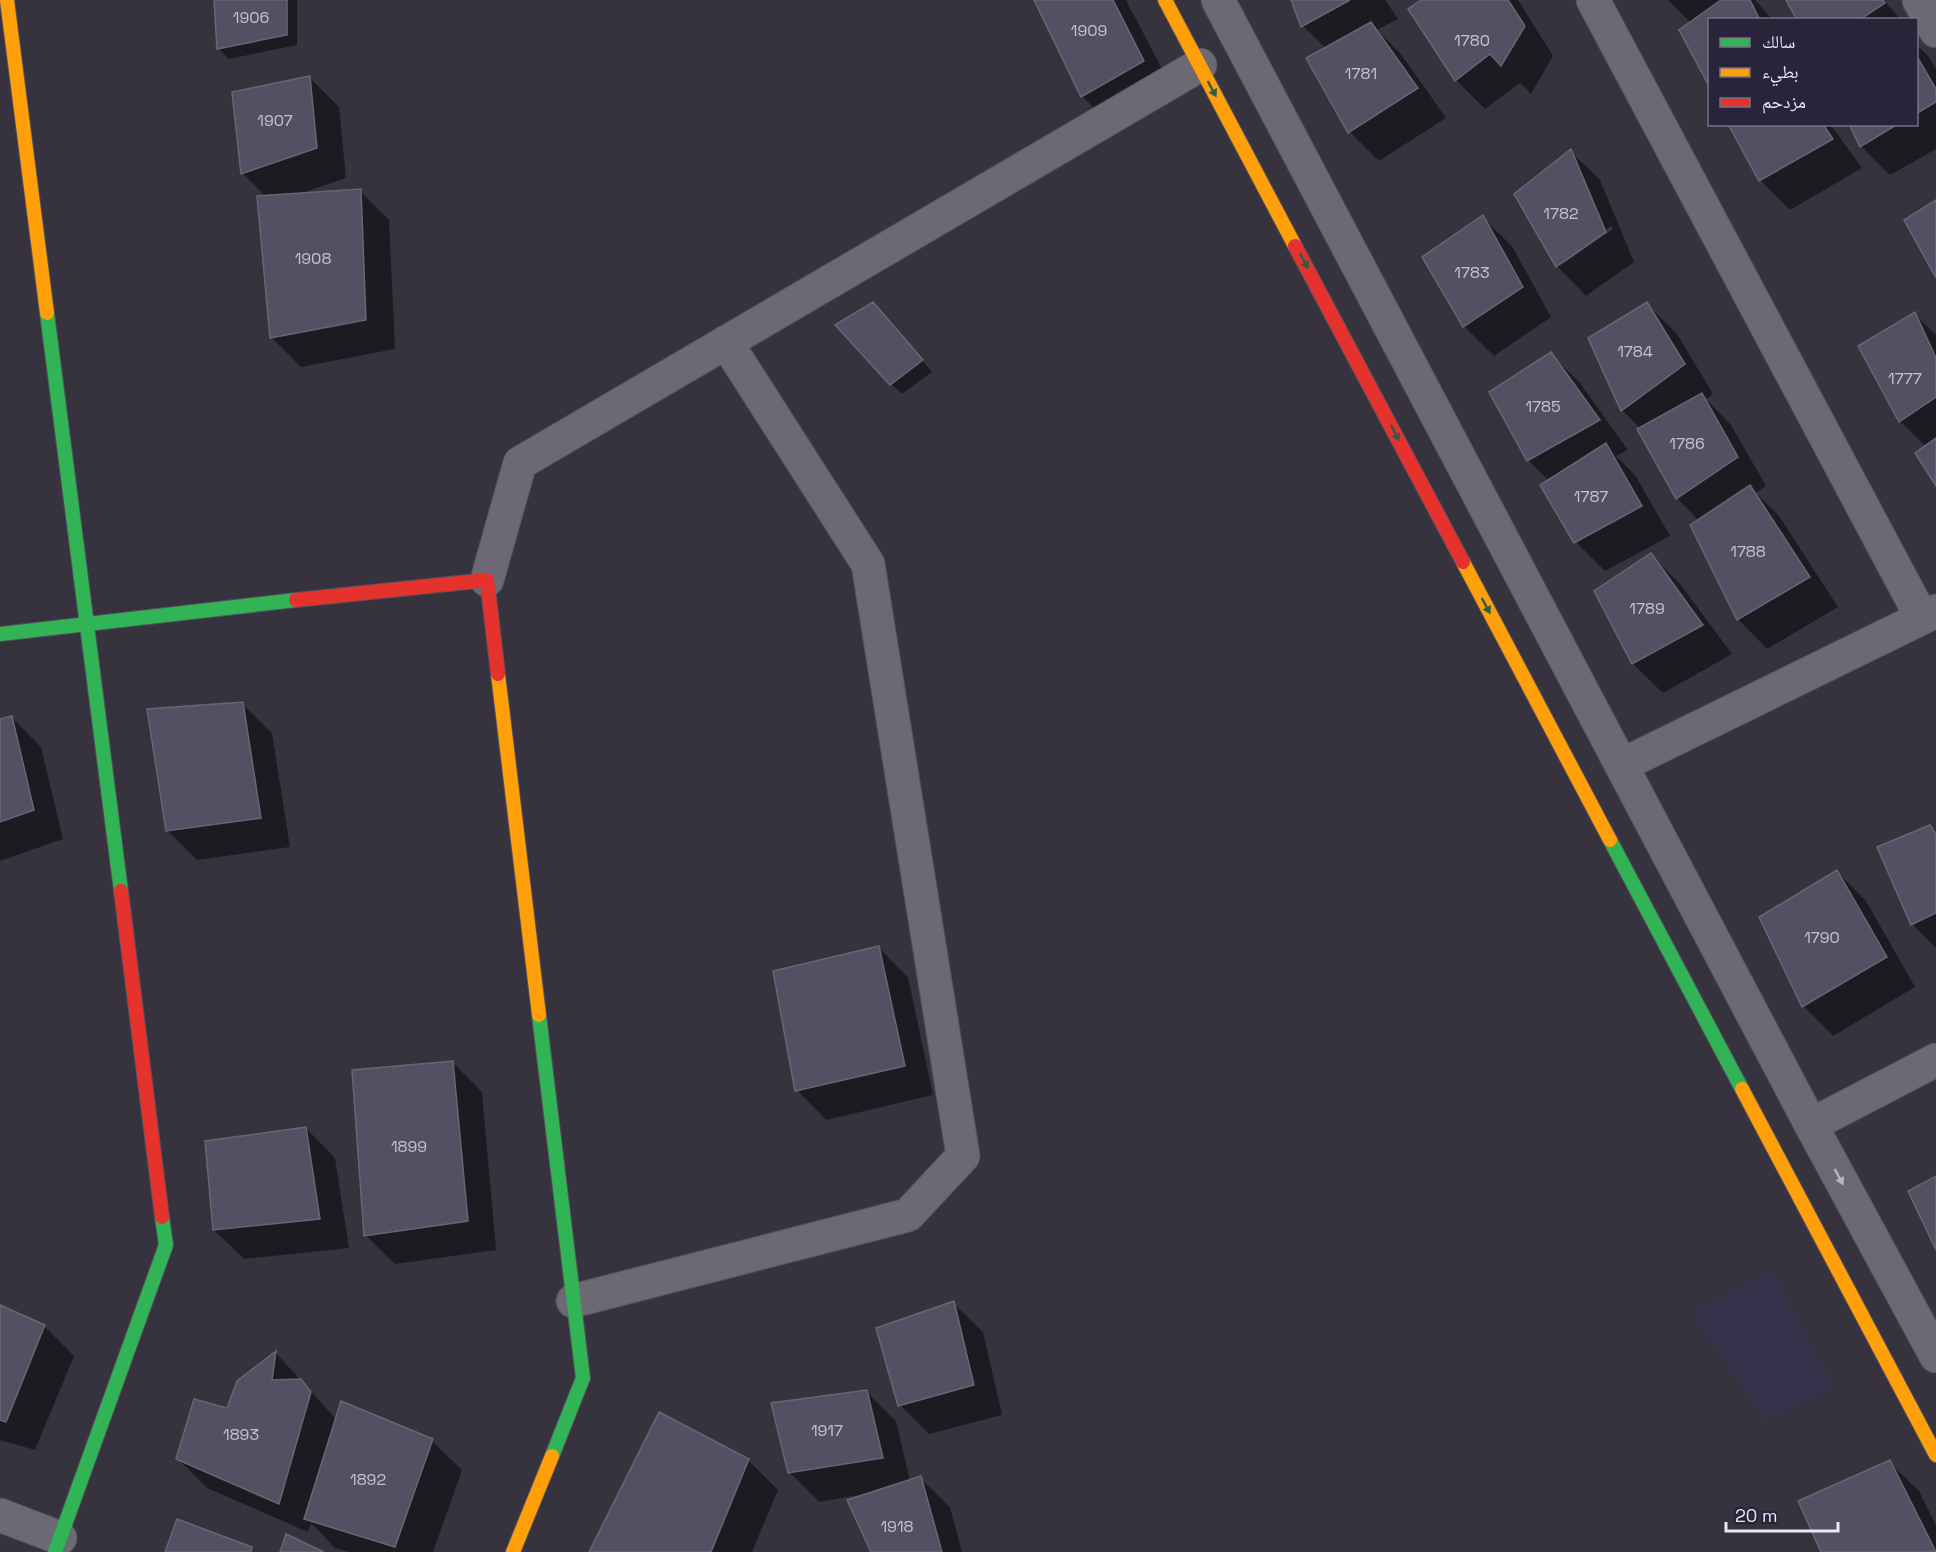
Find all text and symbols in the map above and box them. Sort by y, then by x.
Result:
house number: 1906 [233,7,269,28]
legend [1708,18,1918,126]
house number: 1909 [1071,20,1107,41]
house number: 1780 [1454,30,1490,51]
text: سالك [1762,30,1795,53]
text: بطيء [1762,60,1799,87]
house number: 1781 [1345,63,1377,84]
one-way arrow [1207,81,1217,98]
text: مزدحم [1762,90,1806,114]
house number: 1907 [257,110,293,131]
house number: 1782 [1543,203,1579,224]
house number: 1908 [295,248,331,269]
one-way arrow [1298,252,1308,270]
house number: 1783 [1454,262,1490,283]
house number: 1784 [1617,341,1653,362]
house number: 1777 [1888,368,1922,389]
house number: 1785 [1525,396,1561,417]
one-way arrow [1390,425,1400,442]
house number: 1786 [1669,433,1705,454]
house number: 1787 [1574,486,1608,507]
house number: 1788 [1730,541,1766,562]
one-way arrow [1481,597,1491,614]
house number: 1789 [1629,598,1665,619]
house number: 1790 [1804,927,1840,948]
house number: 1899 [391,1136,427,1157]
one-way arrow [1834,1169,1844,1186]
house number: 1917 [811,1420,843,1441]
house number: 1893 [223,1424,259,1445]
house number: 1892 [350,1469,386,1490]
scale bar [1726,1495,1838,1533]
text: 20 m [1735,1504,1778,1527]
house number: 1918 [880,1516,914,1537]

